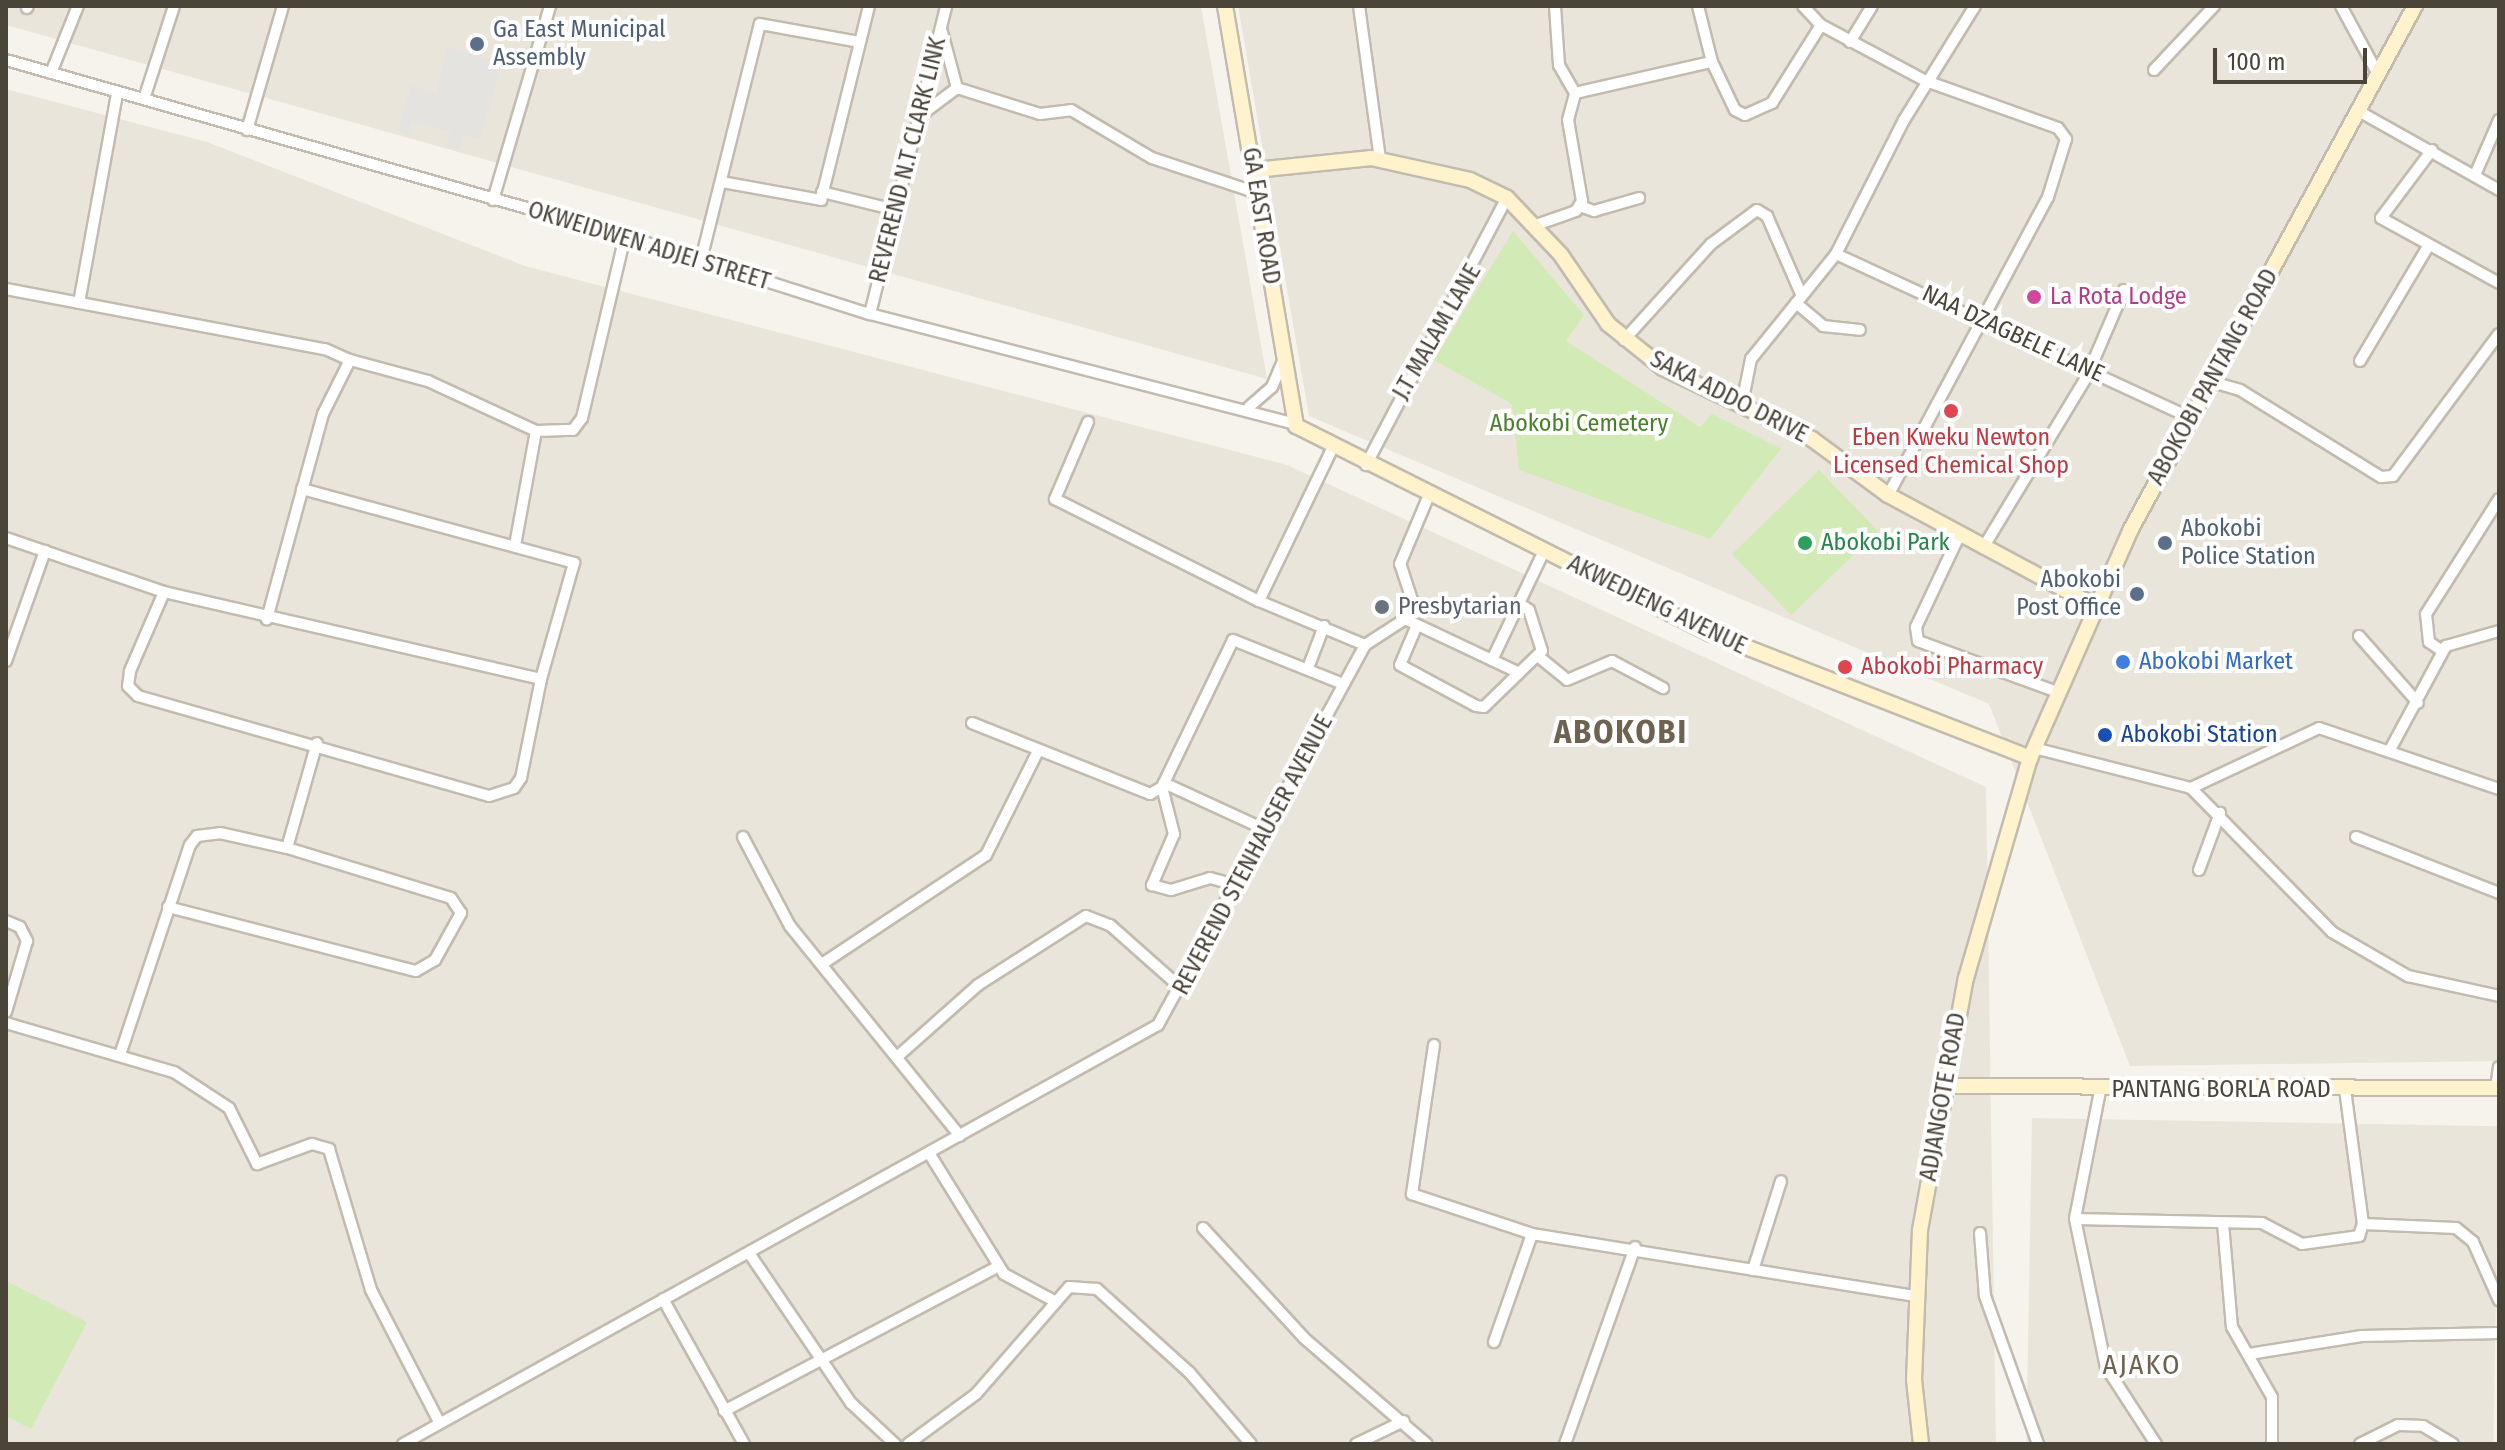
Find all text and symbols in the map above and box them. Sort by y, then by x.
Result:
place label: Ga East Municipal Assembly [493,16,665,72]
scale bar [2217,32,2371,82]
street label: REVEREND N.T CLARK LINK [864,34,952,286]
marker: Ga East Municipal Assembly [468,35,486,53]
text: 100 m [2227,48,2285,76]
street label: GA EAST ROAD [1236,145,1286,287]
street label: OKWEIDWEN ADJEI STREET [524,195,774,297]
street label: J.T MALAM LANE [1387,259,1487,405]
street label: ABOKOBI PANTANG ROAD [2142,264,2284,490]
street label: NAA DZAGBELE LANE [1918,279,2108,389]
place label: La Rota Lodge [2050,283,2187,311]
marker: La Rota Lodge [2025,288,2043,306]
street label: SAKA ADDO DRIVE [1645,345,1813,449]
marker: Eben Kweku Newton Licensed Chemical Shop [1942,402,1960,420]
park label: Abokobi Cemetery [1490,410,1668,438]
place label: Eben Kweku Newton Licensed Chemical Shop [1833,424,2069,480]
place label: Abokobi Police Station [2181,515,2316,571]
place label: Abokobi Park [1821,529,1950,557]
marker: Abokobi Park [1796,534,1814,552]
marker: Abokobi Police Station [2156,534,2174,552]
street label: AKWEDJENG AVENUE [1563,549,1751,661]
place label: Abokobi Post Office [2016,566,2121,622]
marker: Abokobi Post Office [2128,585,2146,603]
place label: Presbytarian [1398,593,1522,621]
marker: Presbytarian [1373,598,1391,616]
place label: Abokobi Market [2139,648,2293,676]
place label: Abokobi Pharmacy [1861,653,2043,681]
marker: Abokobi Market [2114,653,2132,671]
marker: Abokobi Pharmacy [1836,658,1854,676]
street label: REVEREND STENHAUSER AVENUE [1167,710,1339,1000]
district label: ABOKOBI [1554,713,1688,751]
place label: Abokobi Station [2121,721,2278,749]
marker: Abokobi Station [2096,726,2114,744]
street label: ADJANGOTE ROAD [1914,1011,1972,1183]
street label: PANTANG BORLA ROAD [2111,1076,2331,1104]
district label: AJAKO [2102,1348,2182,1382]

